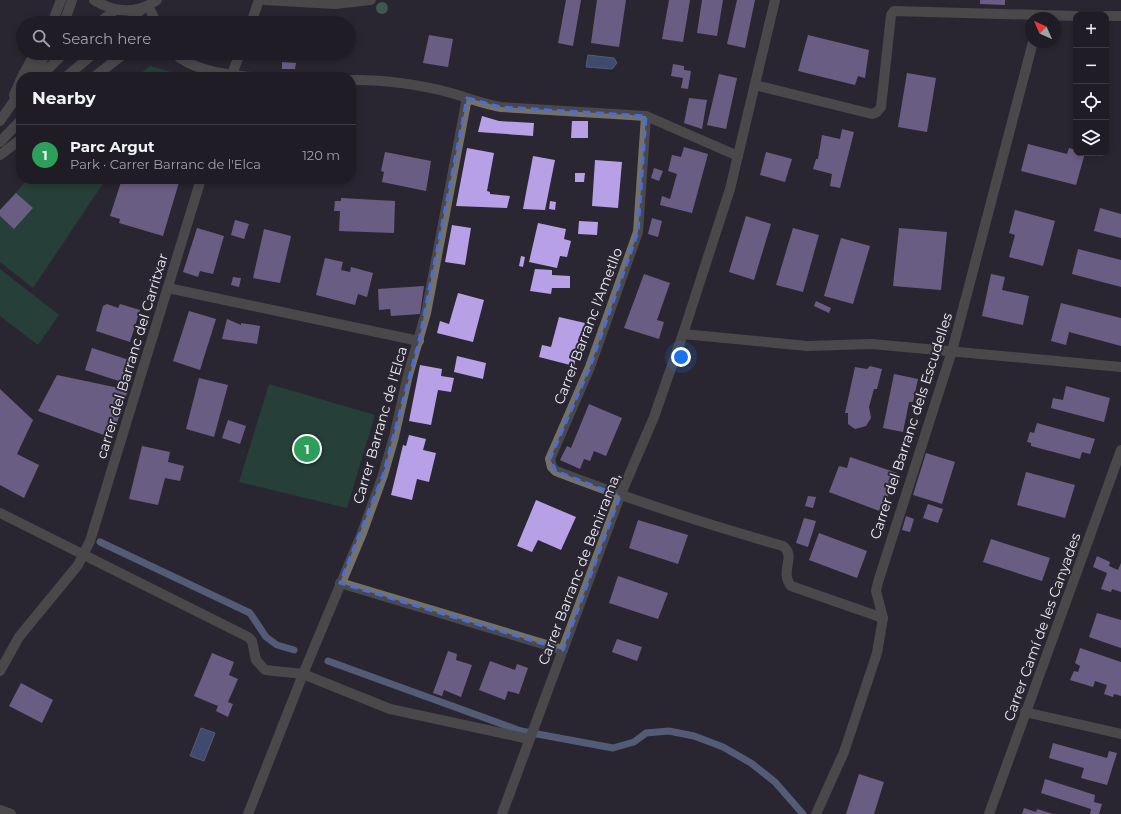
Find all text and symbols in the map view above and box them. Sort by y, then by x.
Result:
north arrow [1025,12,1061,48]
map controls [1073,12,1109,156]
button: + [1073,12,1109,48]
search box [16,16,356,60]
icon: search [30,27,52,49]
text: Search here [62,29,151,48]
button: − [1073,48,1109,84]
button: locate [1073,84,1109,120]
text: Nearby [32,88,96,108]
button: layers [1073,120,1109,156]
text: Parc Argut [70,137,155,156]
text: 1 [42,147,48,163]
text: 120 m [302,147,340,163]
text: Park · Carrer Barranc de l'Elca [70,156,261,172]
street label: Carrer Barranc l'Ametllo [550,245,626,407]
street label: carrer del Barranc del Carritxar [92,251,172,461]
street label: Carrer del Barranc dels Escudelles [866,310,956,542]
street label: Carrer Barranc de l'Elca [349,344,411,506]
your location [671,347,691,367]
pin: 1 [294,434,320,464]
street label: Carrer Barranc de Benirrama, [534,470,624,668]
street label: Carrer Camí de les Canyades [999,530,1085,724]

